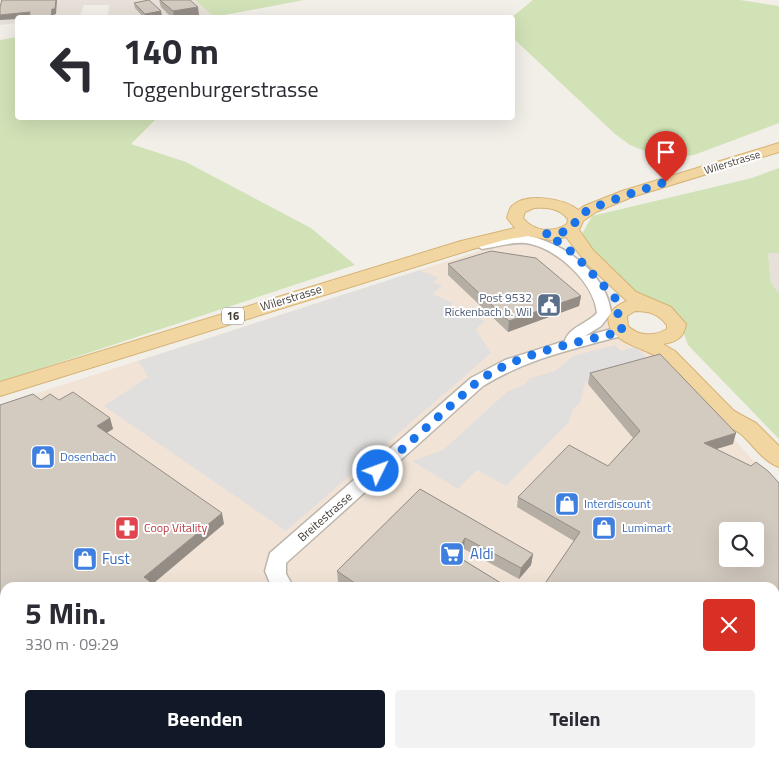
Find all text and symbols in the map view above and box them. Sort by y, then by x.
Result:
text: 140 m [123,24,219,78]
icon: left [40,35,105,100]
text: Toggenburgerstrasse [123,72,319,106]
pin [645,131,687,182]
icon: arrive [652,138,680,166]
street label: Wilerstrasse [702,146,763,178]
street label: Wilerstrasse [258,279,324,316]
place label: Post 9532 Rickenbach b. Wil [444,288,532,321]
public building icon: Post 9532 Rickenbach b. Wil [536,292,562,318]
road number: 16 [222,308,244,324]
shop icon: Dosenbach [30,444,56,470]
position arrow [351,444,403,496]
place label: Dosenbach [60,447,116,466]
street label: Breitestrasse [293,487,356,546]
shop icon: Interdiscount [554,491,580,517]
place label: Interdiscount [584,494,651,513]
pharmacy icon: Coop Vitality [114,515,140,541]
shop icon: Lumimart [591,515,617,541]
place label: Coop Vitality [144,518,207,537]
place label: Lumimart [622,518,672,537]
map controls [719,522,764,567]
button: search [719,522,764,567]
supermarket icon: Aldi [439,541,465,567]
place label: Aldi [470,542,494,565]
shop icon: Fust [72,546,98,572]
place label: Fust [102,547,131,570]
text: 5 Min. [25,590,106,636]
button: close [703,599,755,651]
text: 330 m · 09:29 [25,632,119,656]
button: Beenden [25,690,385,748]
button: Teilen [395,690,755,748]

